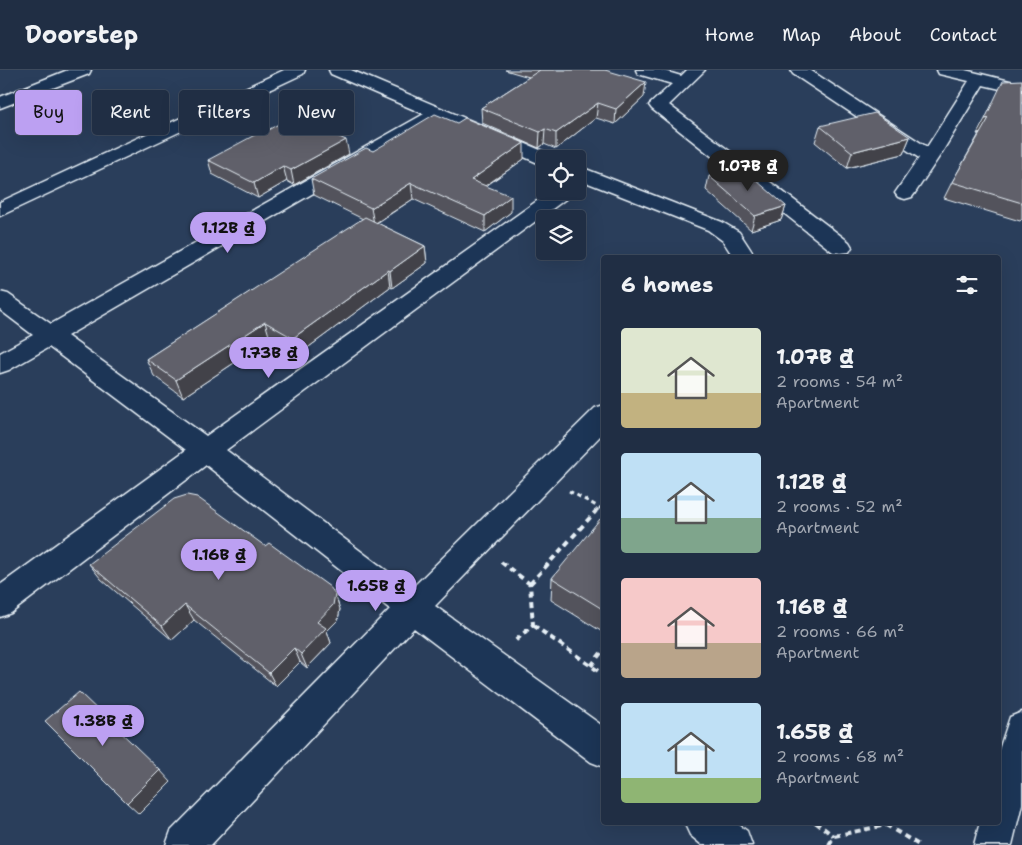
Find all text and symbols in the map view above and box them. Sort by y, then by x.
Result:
text: Doorstep [25,19,138,51]
text: Home [705,23,754,47]
text: Map [782,23,821,47]
text: About [849,23,902,47]
text: Contact [930,23,997,47]
chip: Buy [15,90,82,135]
chip: Rent [92,90,169,135]
chip: Filters [179,90,269,135]
chip: New [279,90,354,135]
map controls [536,150,586,260]
button: locate [536,150,586,200]
pin: 1.07B ₫ [702,150,794,192]
text: 1.07B ₫ [718,155,778,176]
button: layers [536,210,586,260]
pin: 1.12B ₫ [182,212,274,254]
text: 1.12B ₫ [201,217,255,238]
text: 6 homes [621,271,713,299]
icon: filters [953,271,981,299]
pin: 1.73B ₫ [223,336,315,379]
text: 1.73B ₫ [240,342,298,363]
text: 1.07B ₫ [776,343,854,371]
icon: home [661,348,721,408]
text: 2 rooms · 54 m² [776,371,903,392]
text: Apartment [776,392,859,413]
text: 1.12B ₫ [776,468,847,496]
icon: home [661,473,721,533]
text: 2 rooms · 52 m² [776,496,903,517]
text: Apartment [776,517,859,538]
pin: 1.16B ₫ [173,538,265,581]
text: 1.16B ₫ [192,544,246,565]
pin: 1.65B ₫ [330,570,422,612]
text: 1.65B ₫ [347,575,405,596]
text: 1.16B ₫ [776,593,847,621]
icon: home [661,598,721,658]
text: 2 rooms · 66 m² [776,621,904,642]
text: Apartment [776,642,859,663]
pin: 1.38B ₫ [57,704,149,747]
text: 1.38B ₫ [73,710,133,731]
text: 1.65B ₫ [776,718,853,746]
icon: home [661,723,721,783]
text: 2 rooms · 68 m² [776,746,904,767]
text: Apartment [776,767,859,788]

